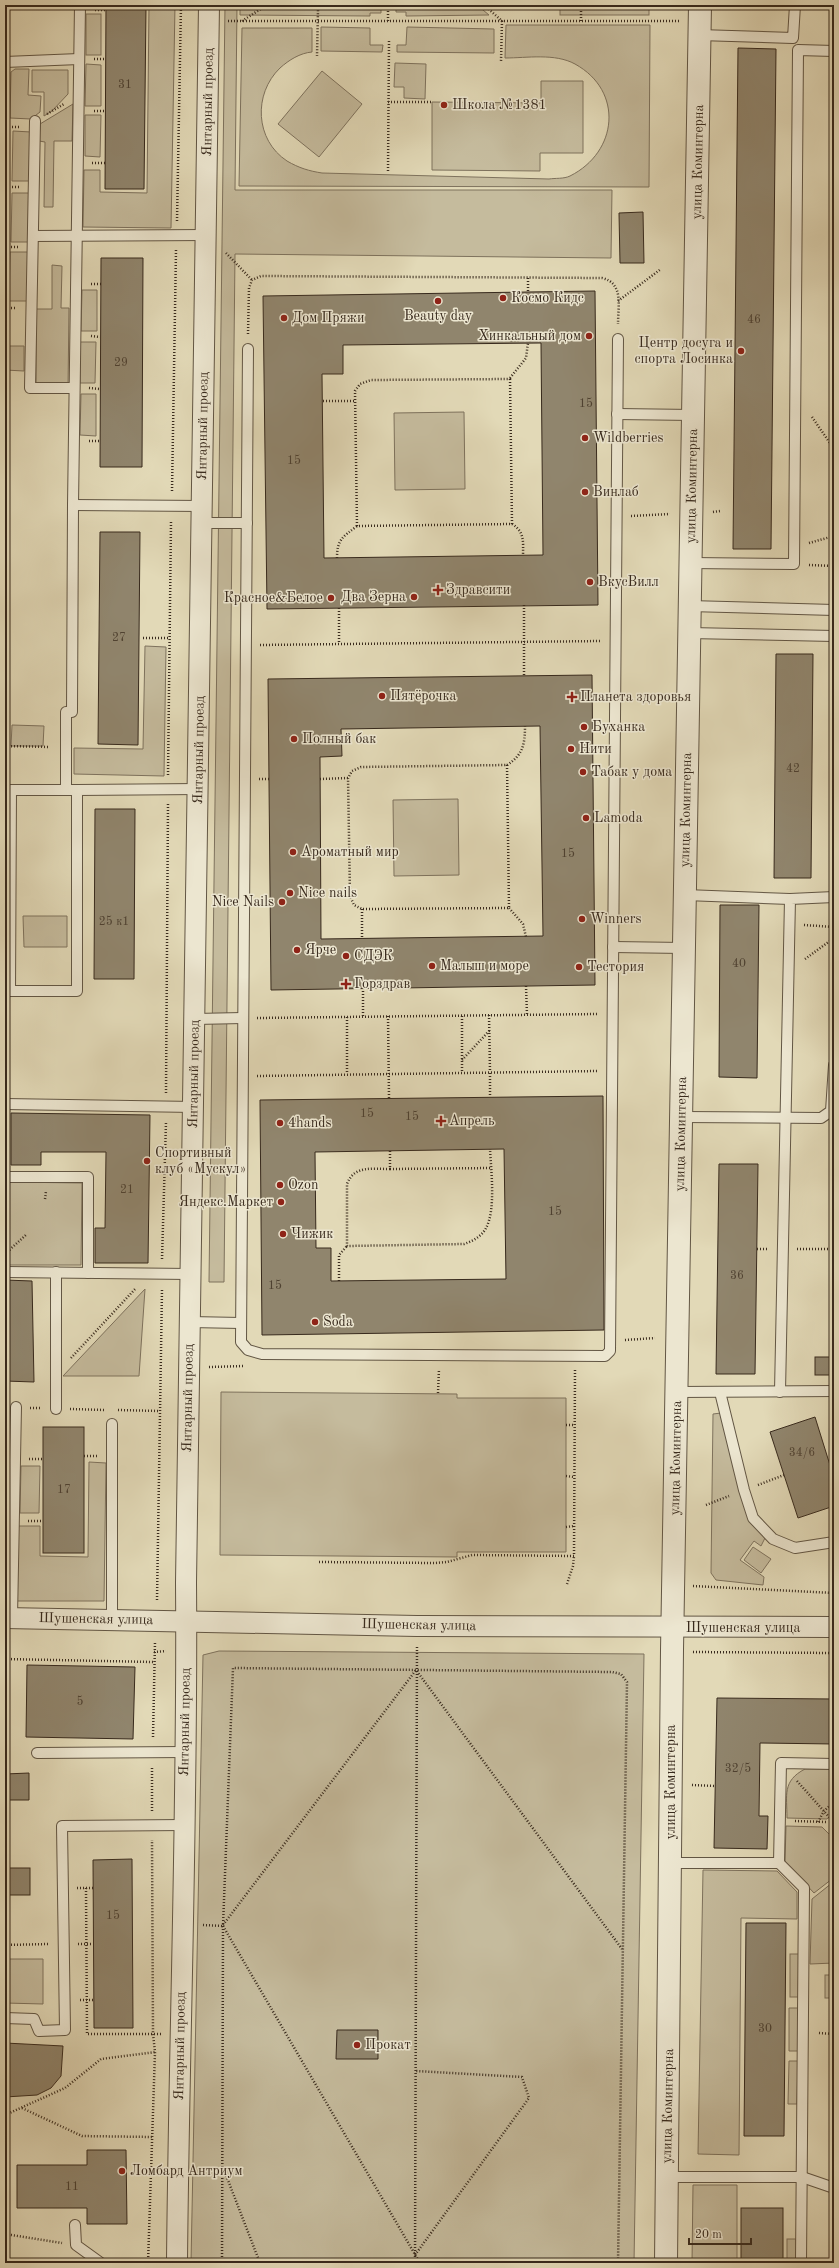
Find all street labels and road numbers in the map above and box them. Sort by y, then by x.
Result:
street label: Янтарный проезд [200,47,216,156]
street label: улица Коминтерна [690,104,706,220]
street label: Янтарный проезд [195,371,211,480]
street label: улица Коминтерна [684,428,700,544]
street label: Янтарный проезд [191,695,207,804]
street label: улица Коминтерна [678,752,694,868]
street label: Янтарный проезд [186,1019,202,1128]
street label: улица Коминтерна [673,1076,689,1192]
street label: Янтарный проезд [180,1343,196,1452]
street label: улица Коминтерна [668,1400,684,1516]
street label: Шушенская улица [39,1611,154,1627]
street label: Шушенская улица [362,1617,477,1633]
street label: Шушенская улица [686,1621,800,1635]
street label: Янтарный проезд [177,1667,193,1776]
street label: улица Коминтерна [664,1724,678,1840]
street label: Янтарный проезд [172,1991,188,2100]
street label: улица Коминтерна [660,2048,676,2164]

